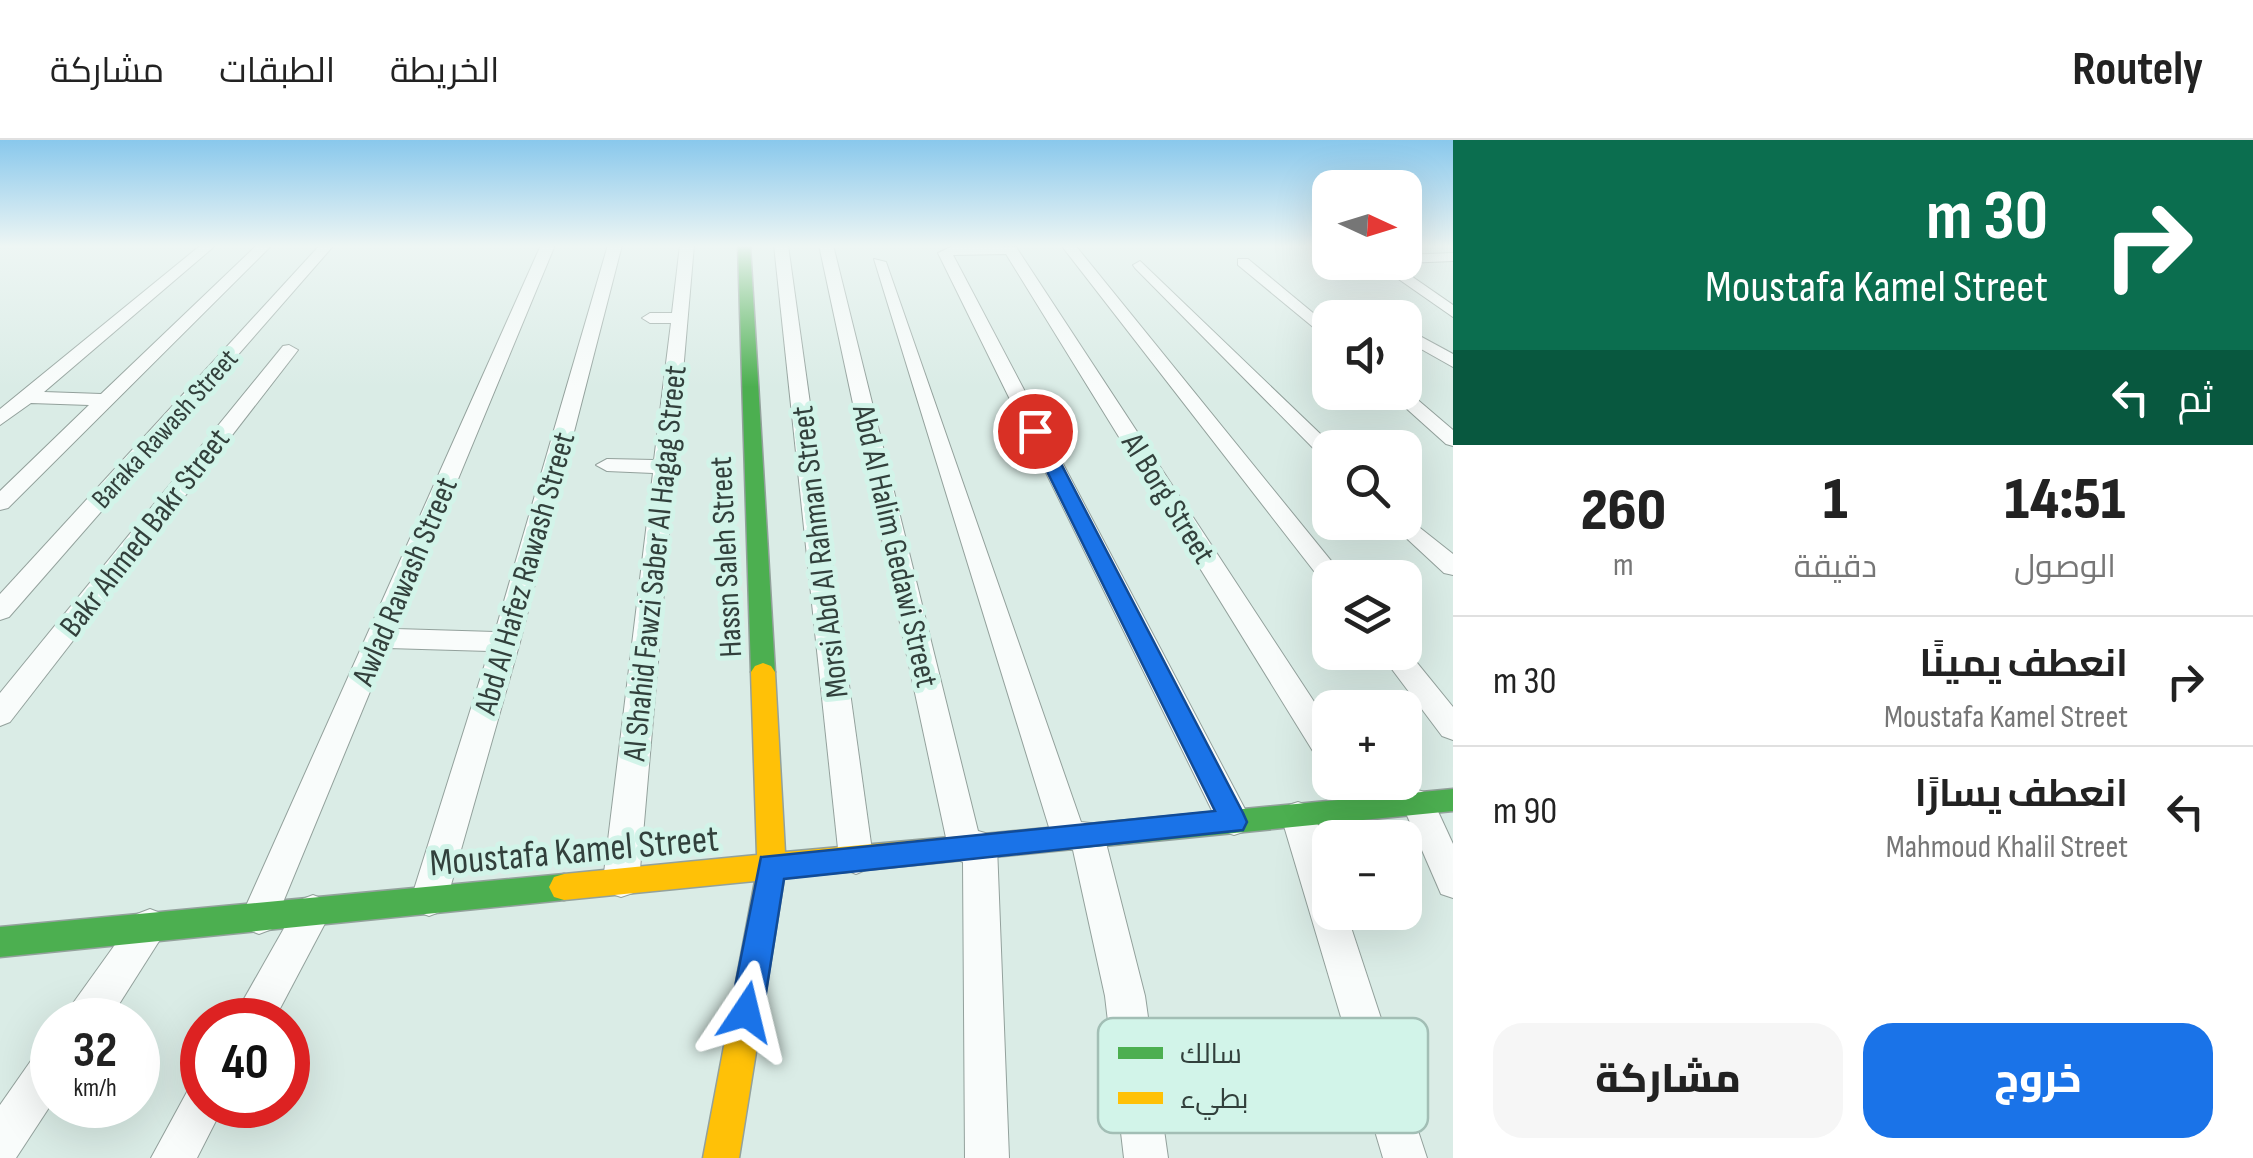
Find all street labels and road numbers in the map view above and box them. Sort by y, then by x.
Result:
street label: Baraka Rawash Street [85,343,245,515]
street label: Al Shahid Fawzi Saber Al Hagag Street [615,363,696,764]
street label: Abd Al Halim Gedawi Street [843,400,946,691]
street label: Morsi Abd Al Rahman Street [783,404,858,700]
street label: Bakr Ahmed Bakr Street [52,421,239,645]
street label: Al Borg Street [1112,426,1223,571]
street label: Abd Al Hafez Rawash Street [466,428,584,720]
street label: Hassn Saleh Street [702,455,751,658]
street label: Awlad Rawash Street [344,472,467,692]
street label: Moustafa Kamel Street [428,816,720,887]

